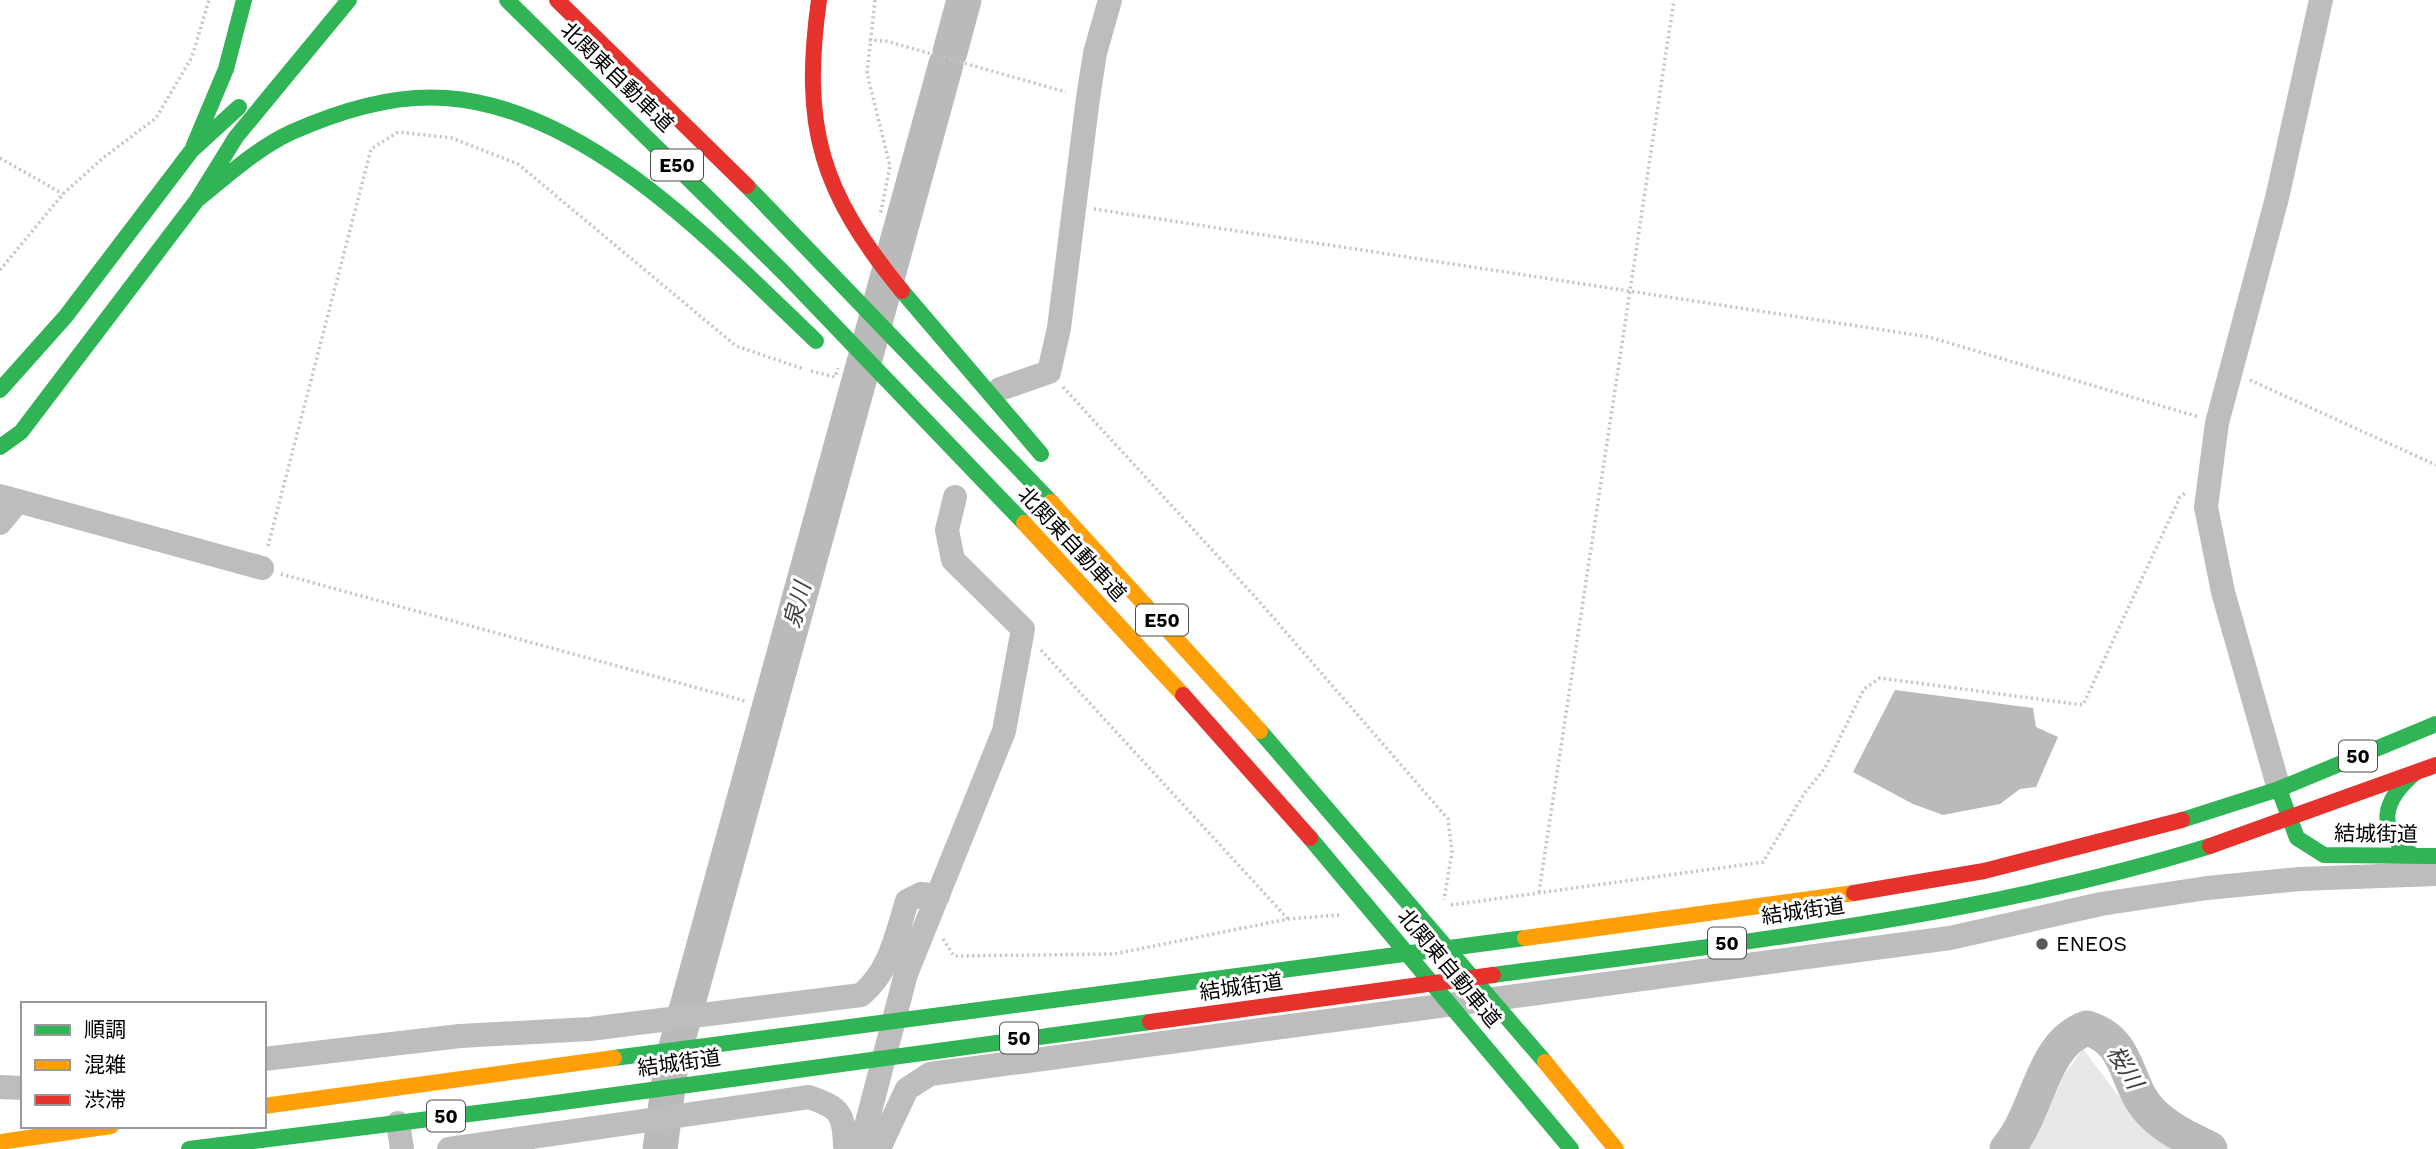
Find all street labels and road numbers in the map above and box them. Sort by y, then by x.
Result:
street label: 北関東自動車道 [556,17,679,137]
road number: E50 [651,150,703,181]
street label: 北関東自動車道 [1013,481,1132,606]
road number: E50 [1136,604,1188,636]
road number: 50 [2339,740,2377,772]
street label: 結城街道 [2334,820,2418,847]
street label: 結城街道 [1760,892,1846,929]
street label: 北関東自動車道 [1393,903,1506,1032]
road number: 50 [1708,928,1746,959]
street label: 結城街道 [1198,968,1284,1005]
road number: 50 [1000,1022,1038,1054]
street label: 結城街道 [636,1044,722,1081]
road number: 50 [427,1100,465,1132]

